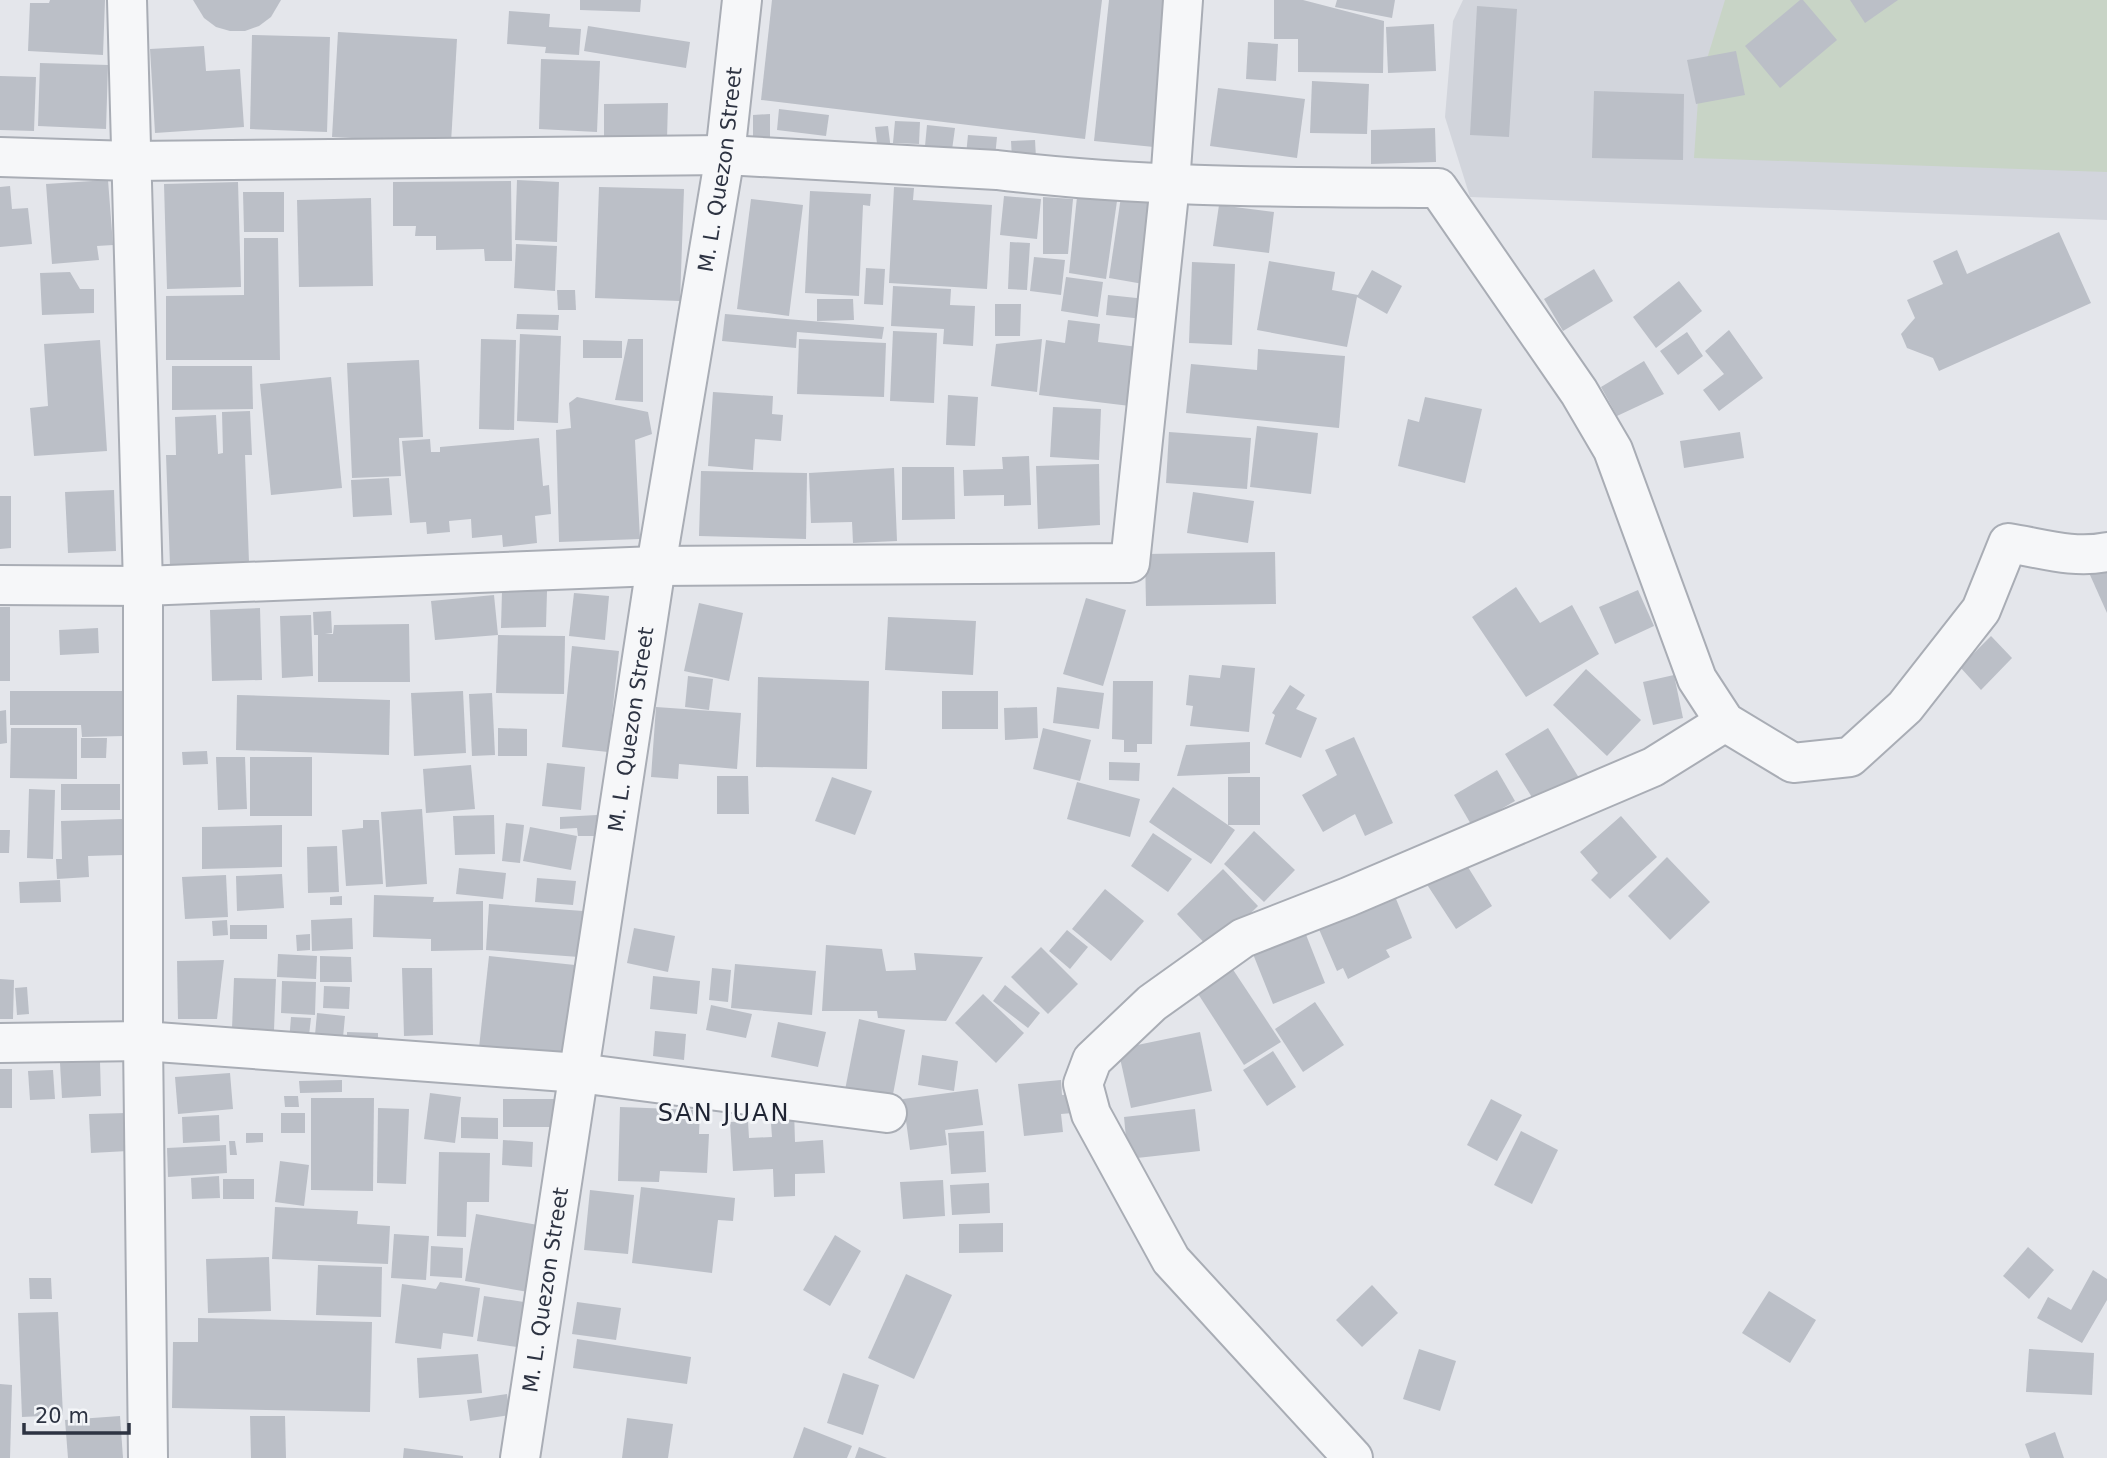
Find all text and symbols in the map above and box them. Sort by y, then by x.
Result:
street label: M. L. Quezon Street [694,66,747,274]
street label: M. L. Quezon Street [604,625,659,834]
district label: SAN JUAN [658,1099,790,1127]
street label: M. L. Quezon Street [518,1186,573,1394]
scale bar [24,1392,130,1436]
text: 20 m [35,1404,89,1428]

